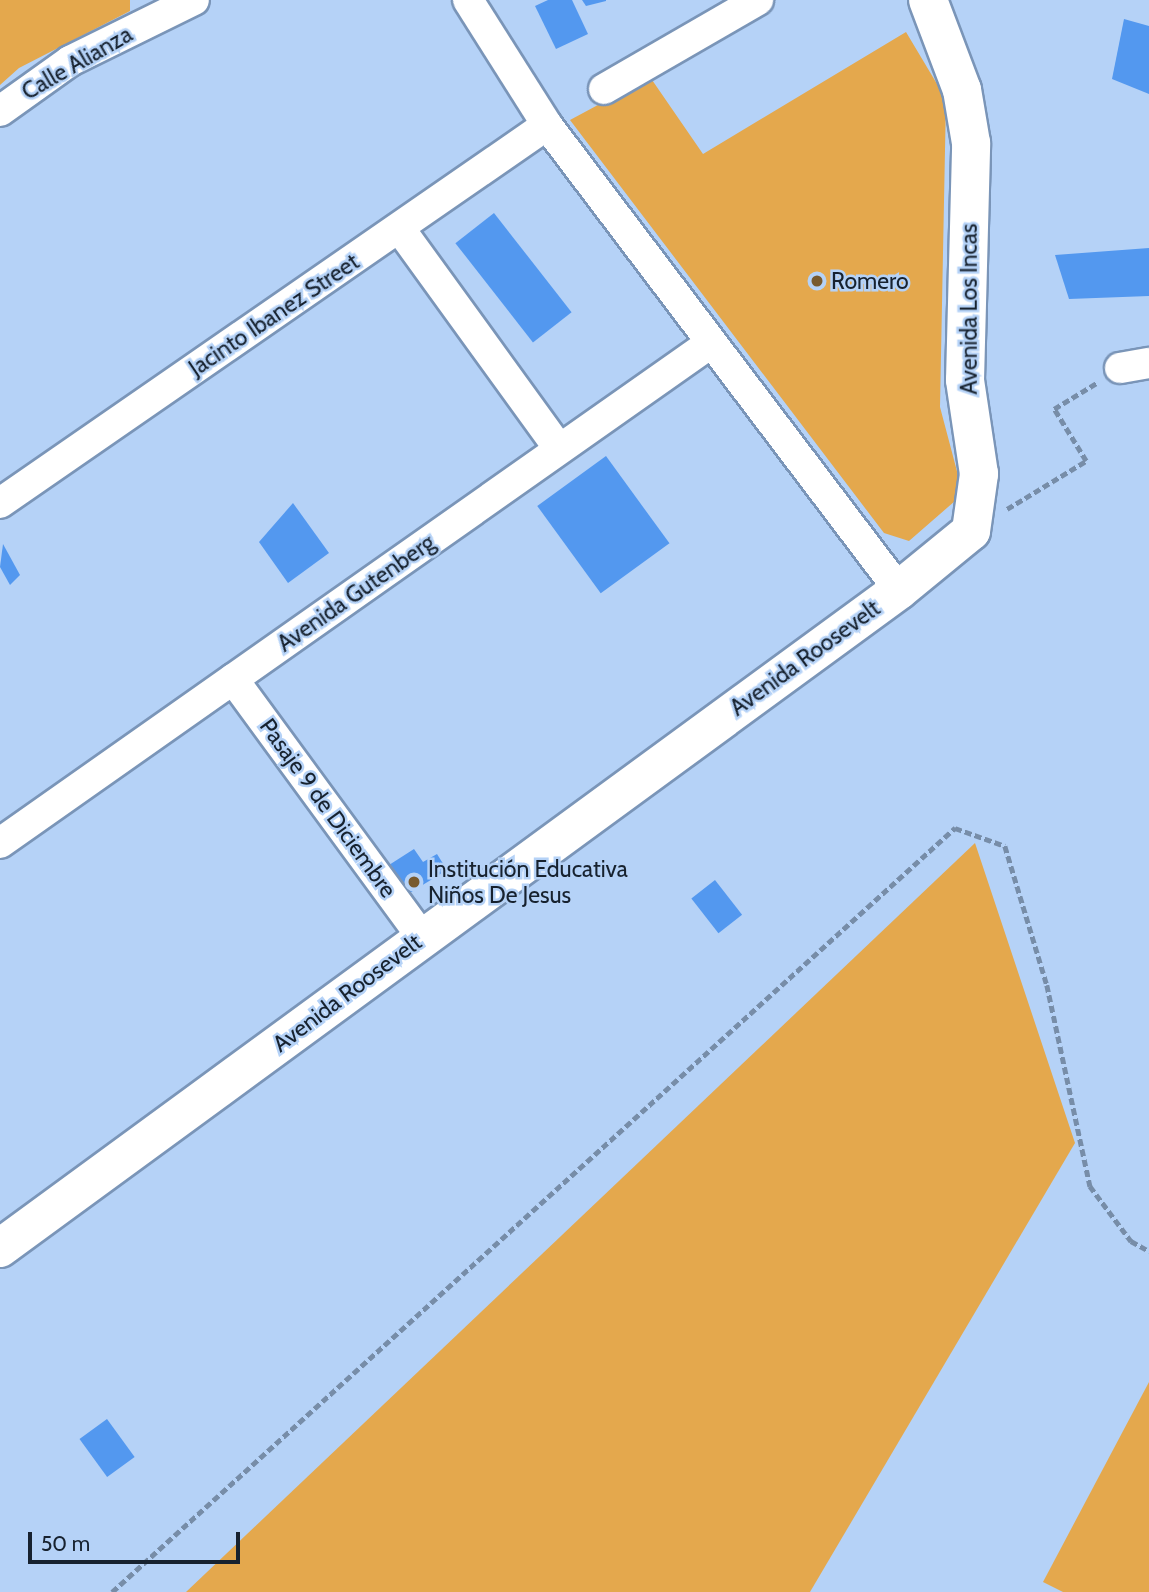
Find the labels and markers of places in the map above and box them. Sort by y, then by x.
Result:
place label: Romero [831,267,909,295]
marker: Romero [809,273,825,289]
place label: Institución Educativa Niños De Jesus [428,855,628,909]
marker: Institución Educativa Niños De Jesus [406,874,422,890]

